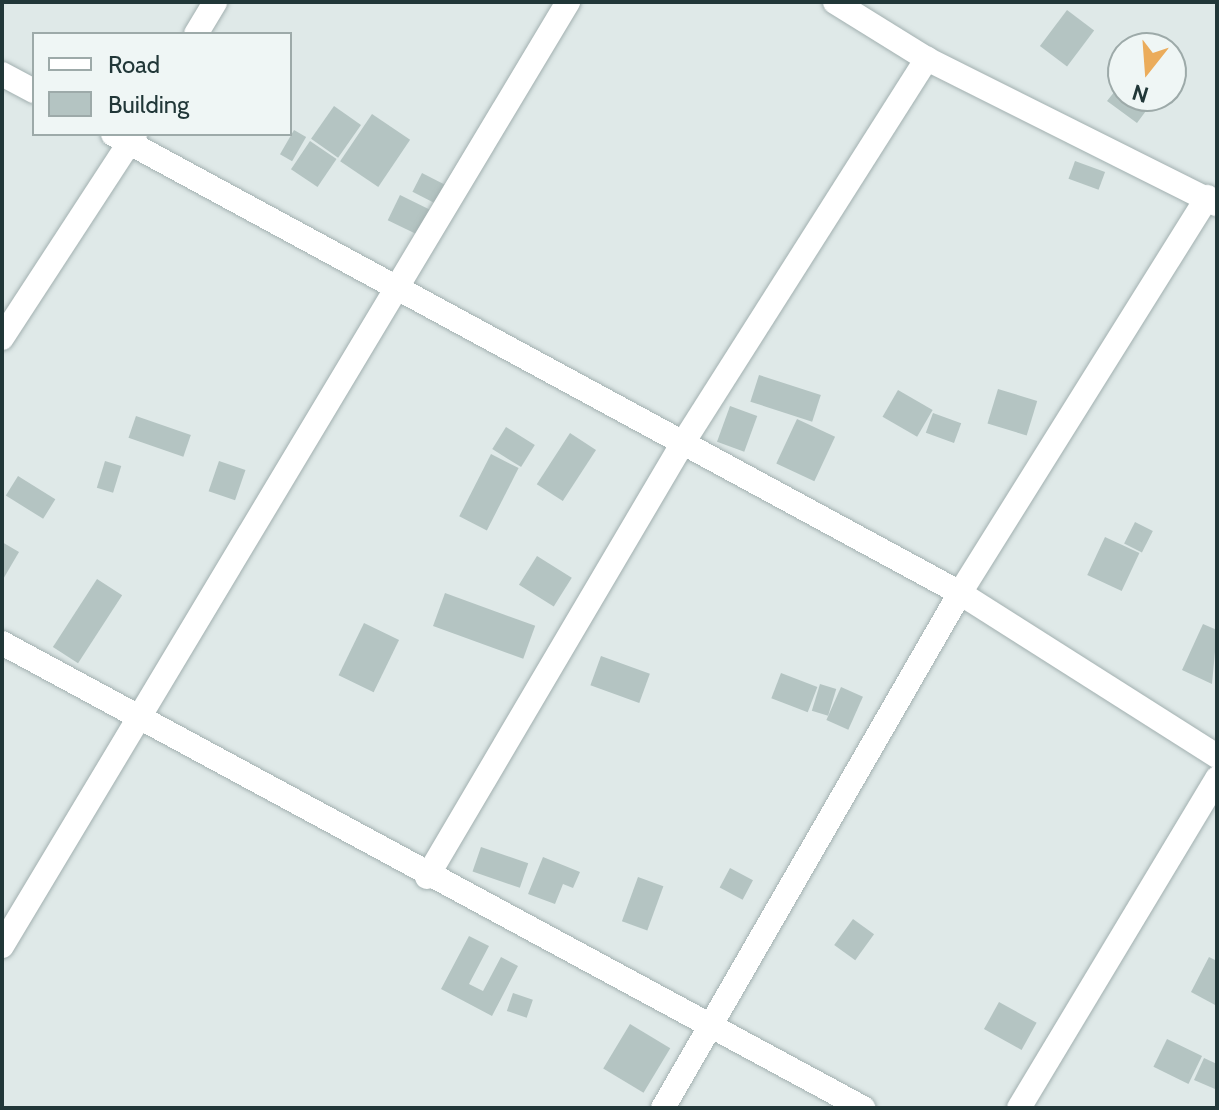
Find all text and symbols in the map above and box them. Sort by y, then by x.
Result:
legend [32,32,292,136]
north arrow [1107,32,1187,112]
text: Road [108,50,160,79]
text: N [1129,78,1152,109]
text: Building [108,90,189,119]

